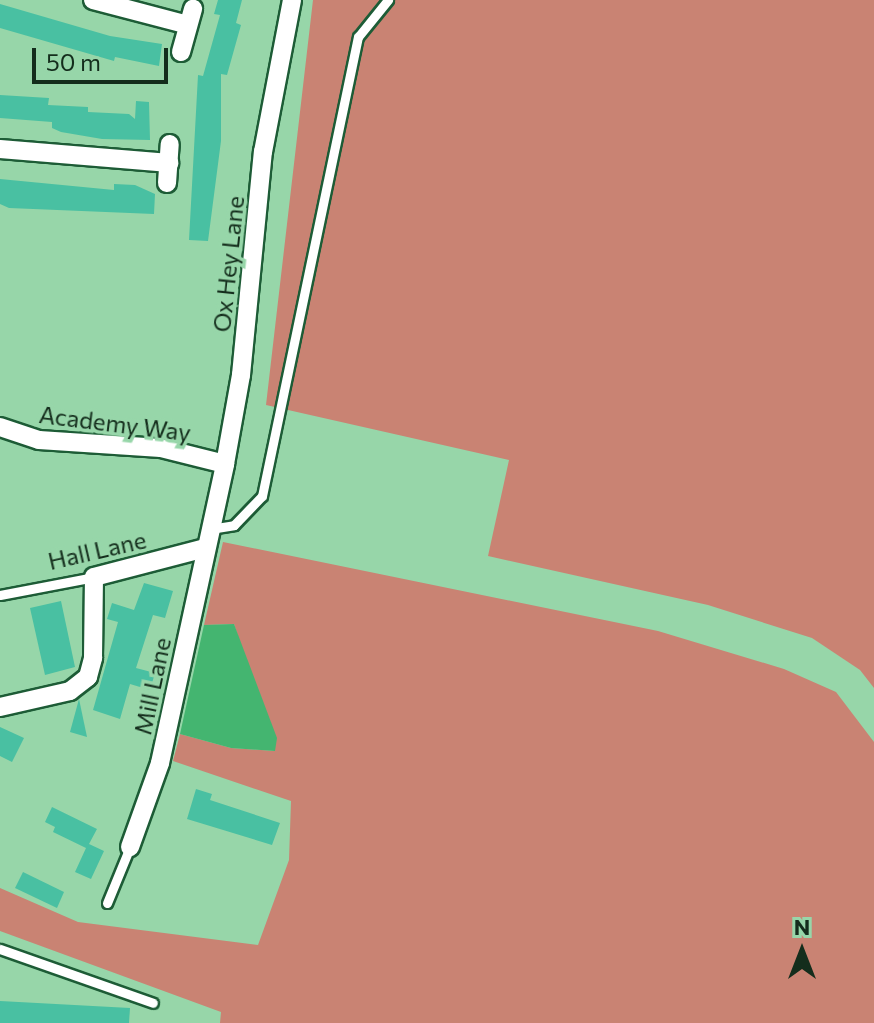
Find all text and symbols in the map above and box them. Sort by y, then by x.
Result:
scale bar [36,32,172,82]
text: 50 m [46,47,101,76]
street label: Ox Hey Lane [207,194,249,334]
street label: Academy Way [38,399,192,447]
street label: Hall Lane [45,525,149,575]
street label: Mill Lane [128,635,176,737]
north arrow [762,911,842,991]
text: N [794,913,810,940]

